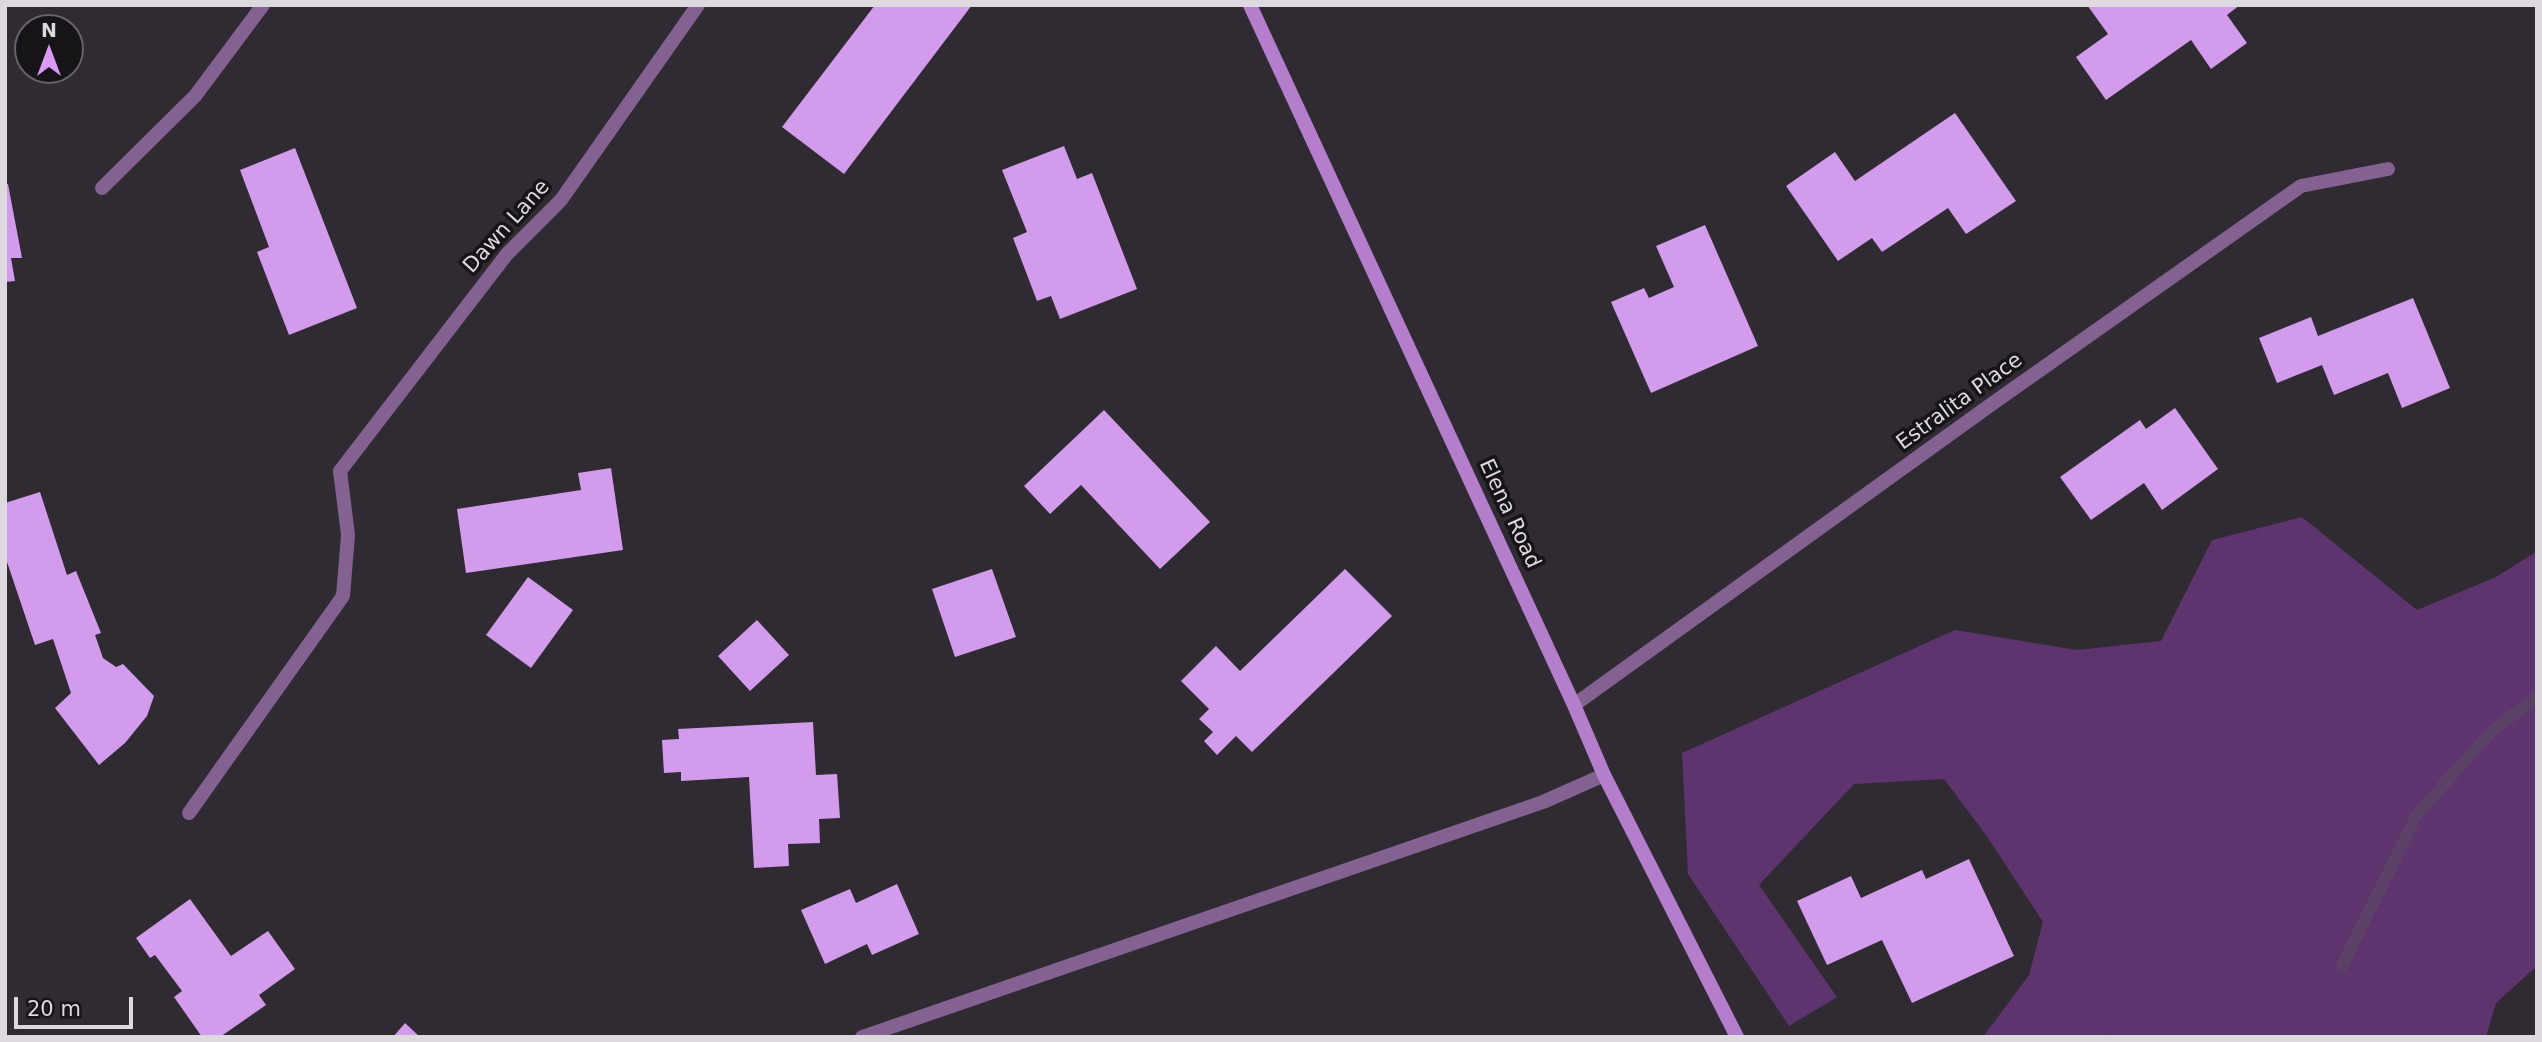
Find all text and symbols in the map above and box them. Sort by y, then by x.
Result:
north arrow [14,14,84,84]
text: N [41,19,57,41]
street label: Dawn Lane [458,175,556,279]
street label: Estralita Place [1892,348,2028,456]
street label: Elena Road [1473,455,1545,573]
scale bar [18,982,136,1026]
text: 20 m [27,997,81,1021]

